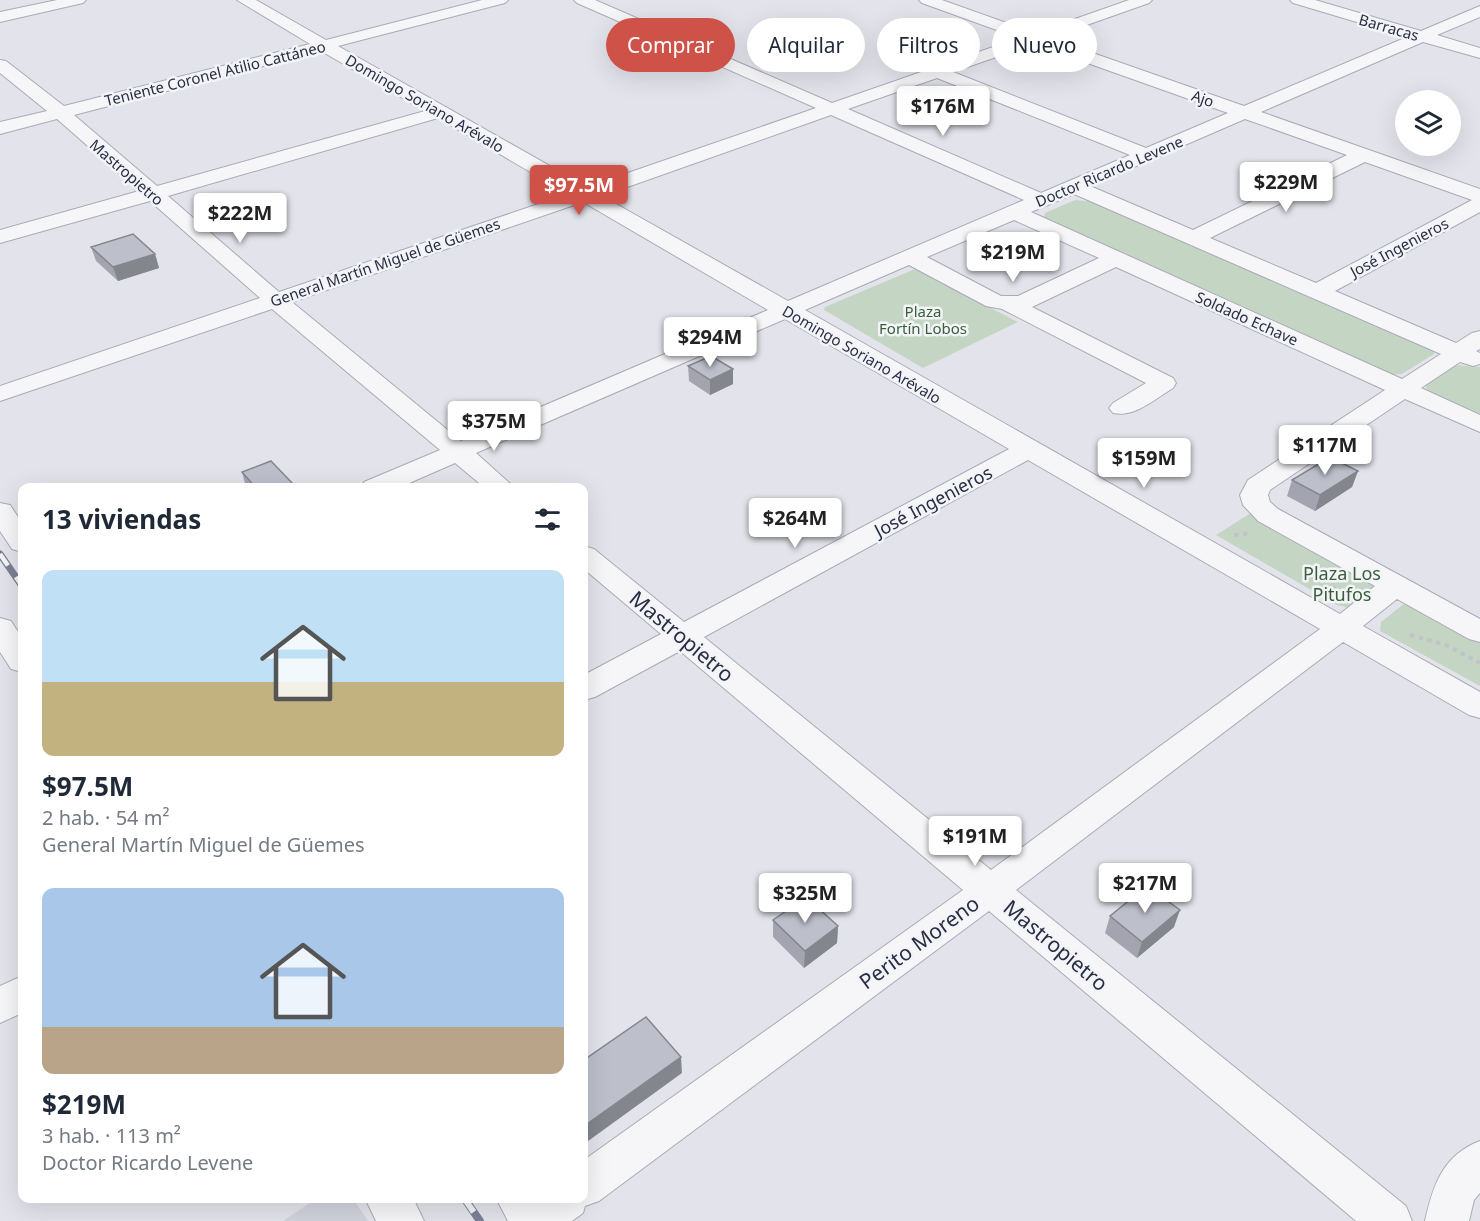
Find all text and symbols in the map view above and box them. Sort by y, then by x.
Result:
street label: Barracas [1357,9,1421,45]
chip: Comprar [606,18,735,72]
chip: Alquilar [747,18,865,72]
chip: Filtros [877,18,980,72]
chip: Nuevo [992,18,1097,72]
street label: Teniente Coronel Atilio Cattáneo [102,36,328,110]
street label: Domingo Soriano Arévalo [342,49,508,157]
street label: Ajo [1189,85,1217,111]
pin: $176M [901,86,985,137]
map controls [1395,90,1461,156]
button: layers [1395,90,1461,156]
text: $176M [911,92,975,119]
street label: Doctor Ricardo Levene [1032,131,1186,211]
street label: Mastropietro [86,134,168,210]
pin: $229M [1244,162,1328,213]
pin: $97.5M [530,165,628,216]
text: $229M [1254,168,1318,195]
text: $97.5M [544,171,614,198]
pin: $222M [198,193,282,244]
text: $222M [208,199,272,226]
street label: General Martín Miguel de Güemes [267,213,503,311]
street label: José Ingenieros [1345,213,1452,282]
pin: $219M [971,232,1055,283]
text: $219M [981,238,1045,265]
street label: Soldado Echave [1193,286,1301,350]
street label: Domingo Soriano Arévalo [779,300,945,408]
park label: Plaza Fortín Lobos [879,301,967,338]
pin: $294M [668,317,752,368]
text: $294M [678,323,742,350]
pin: $375M [452,401,536,452]
text: $375M [462,407,526,434]
pin: $117M [1283,425,1367,476]
text: $117M [1293,431,1357,458]
pin: $159M [1102,438,1186,489]
text: $159M [1112,444,1176,471]
street label: José Ingenieros [868,460,996,543]
pin: $264M [753,498,837,549]
text: 13 viviendas [42,501,201,537]
icon: filters [531,503,564,536]
text: $264M [763,504,827,531]
park label: Plaza Los Pitufos [1303,561,1381,606]
street label: Mastropietro [624,584,740,688]
icon: home [249,609,357,717]
text: $97.5M [42,768,133,804]
text: 2 hab. · 54 m² [42,804,169,831]
pin: $191M [933,816,1017,867]
text: $191M [943,822,1007,849]
text: General Martín Miguel de Güemes [42,831,365,858]
pin: $217M [1103,863,1187,914]
text: $217M [1113,869,1177,896]
pin: $325M [763,873,847,924]
text: $325M [773,879,837,906]
street label: Perito Moreno [853,889,985,995]
street label: Mastropietro [998,893,1114,997]
icon: home [249,927,357,1035]
text: $219M [42,1086,126,1122]
text: 3 hab. · 113 m² [42,1122,181,1149]
text: Doctor Ricardo Levene [42,1149,253,1176]

